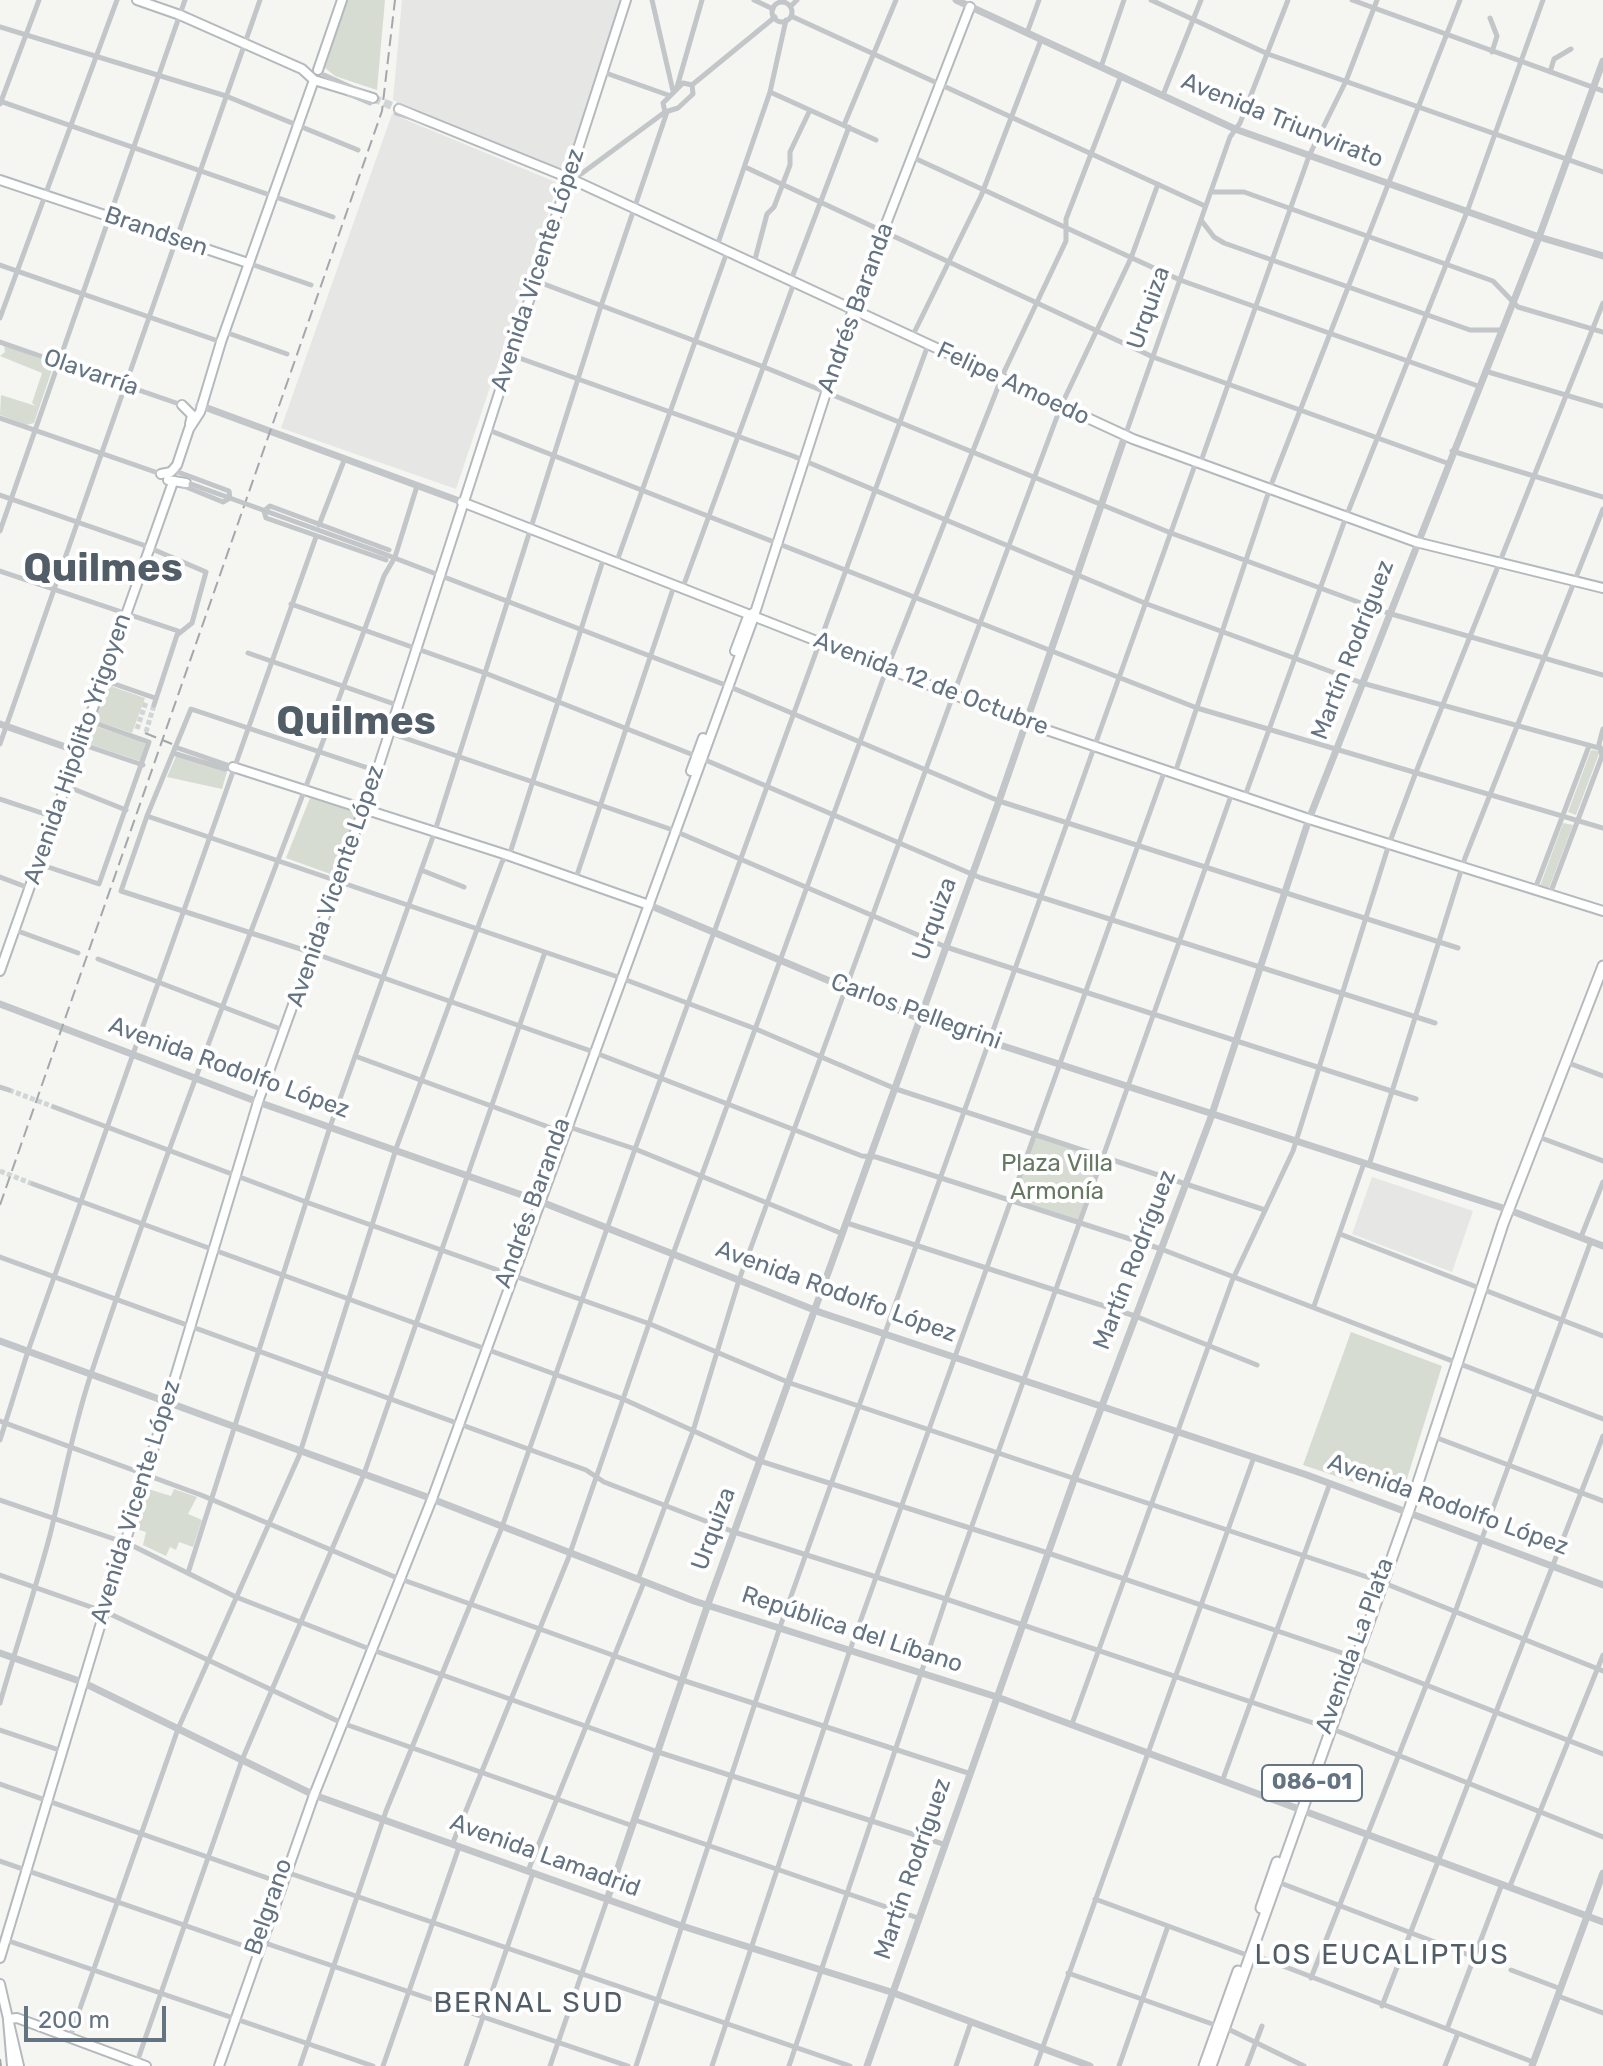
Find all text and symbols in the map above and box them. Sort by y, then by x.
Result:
street label: Avenida Triunvirato [1177,67,1387,175]
street label: Avenida Vicente López [485,145,591,395]
street label: Brandsen [101,201,211,263]
street label: Andrés Baranda [812,219,900,397]
street label: Urquiza [1121,263,1177,353]
street label: Felipe Amoedo [932,336,1094,432]
street label: Olavarría [40,343,142,403]
district label: Quilmes [23,545,183,593]
street label: Martín Rodríguez [1306,556,1400,744]
street label: Avenida Hipólito Yrigoyen [18,610,138,888]
street label: Avenida 12 de Octubre [810,626,1052,742]
district label: Quilmes [276,698,436,746]
street label: Avenida Vicente López [281,761,391,1011]
street label: Urquiza [907,874,963,964]
street label: Carlos Pellegrini [827,968,1005,1056]
street label: Avenida Rodolfo López [105,1011,353,1125]
street label: Andrés Baranda [489,1114,577,1292]
park label: Plaza Villa Armonía [1001,1150,1113,1206]
street label: Martín Rodríguez [1088,1166,1182,1354]
street label: Avenida Rodolfo López [712,1235,960,1349]
street label: Avenida Vicente López [85,1377,187,1627]
street label: Avenida Rodolfo López [1324,1448,1572,1562]
street label: Urquiza [686,1484,742,1574]
street label: Avenida La Plata [1310,1554,1400,1738]
street label: República del Líbano [738,1581,966,1679]
road number: 086-01 [1262,1765,1362,1801]
street label: Martín Rodríguez [868,1774,958,1964]
street label: Avenida Lamadrid [446,1808,644,1904]
street label: Belgrano [239,1855,299,1959]
district label: LOS EUCALIPTUS [1254,1939,1510,1973]
district label: BERNAL SUD [433,1987,625,2021]
scale bar [28,1990,170,2040]
text: 200 m [38,2006,110,2034]

